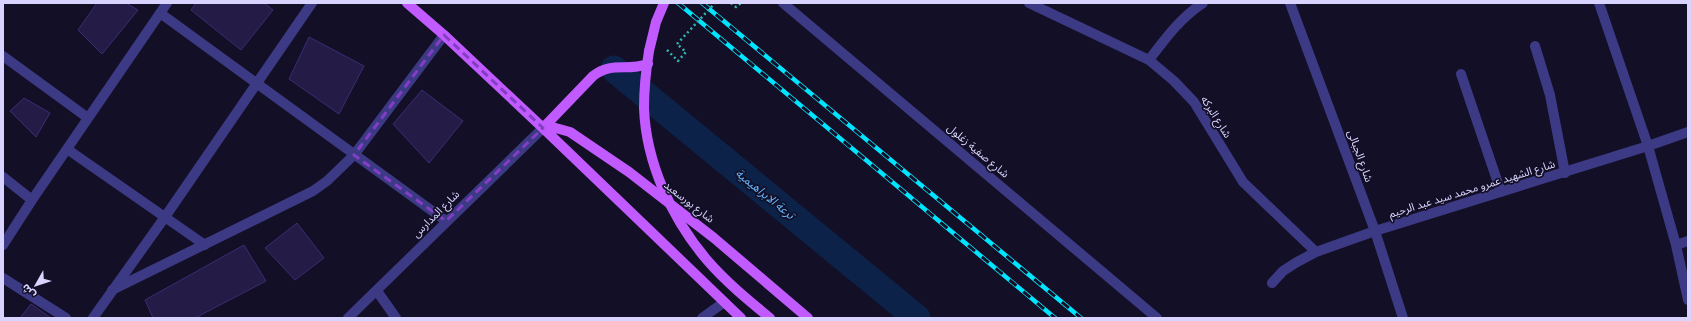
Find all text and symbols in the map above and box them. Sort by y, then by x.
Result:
street label: شارع البركه [1197,94,1234,141]
street label: شارع صفية زغلول [944,121,1012,182]
street label: شارع الجبالى [1344,128,1376,184]
street label: شارع الشهيد عمرو محمد سيد عبد الرحيم [1387,157,1558,222]
water label: ترعة الابراهيمية [733,166,799,224]
street label: شارع بورسعيد [661,178,717,227]
street label: شارع المدارس [410,187,463,241]
north arrow [16,265,56,305]
text: ش [19,281,38,301]

